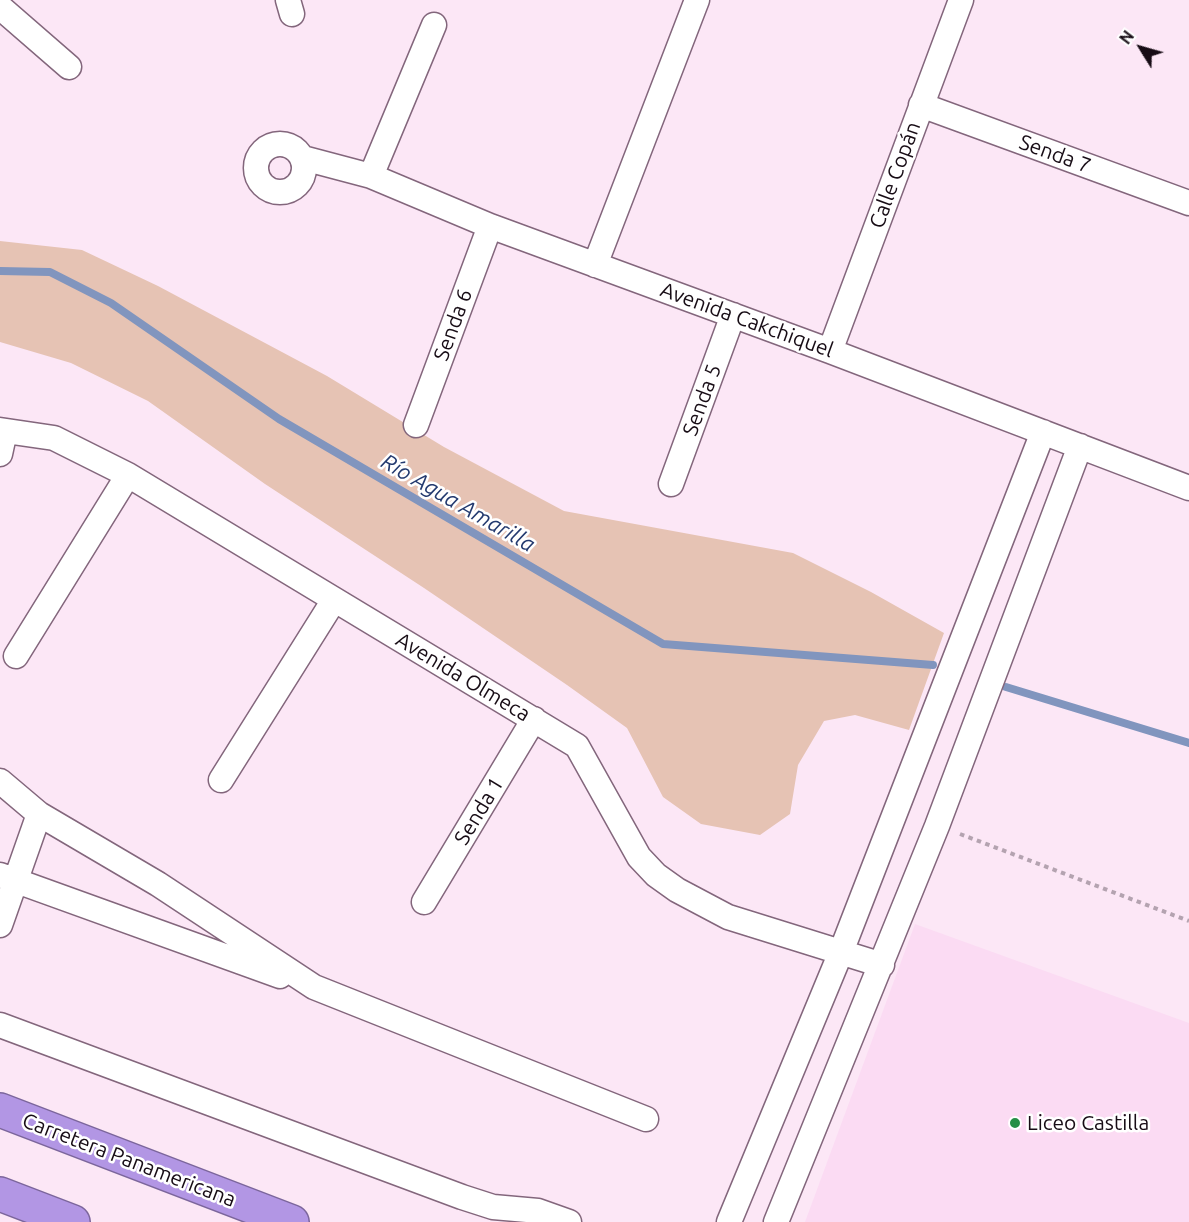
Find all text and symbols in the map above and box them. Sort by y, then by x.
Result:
north arrow [1111,18,1171,78]
text: N [1116,27,1137,47]
street label: Calle Copán [864,118,926,232]
street label: Senda 7 [1016,129,1094,179]
street label: Avenida Cakchiquel [657,277,837,363]
street label: Senda 6 [428,286,478,364]
street label: Senda 5 [677,361,727,439]
water label: Río Agua Amarilla [376,448,540,558]
street label: Avenida Olmeca [391,627,535,727]
street label: Senda 1 [449,773,509,849]
street label: Carretera Panamericana [19,1108,239,1212]
place label: Liceo Castilla [1027,1110,1149,1136]
marker: Liceo Castilla [1008,1116,1022,1130]

